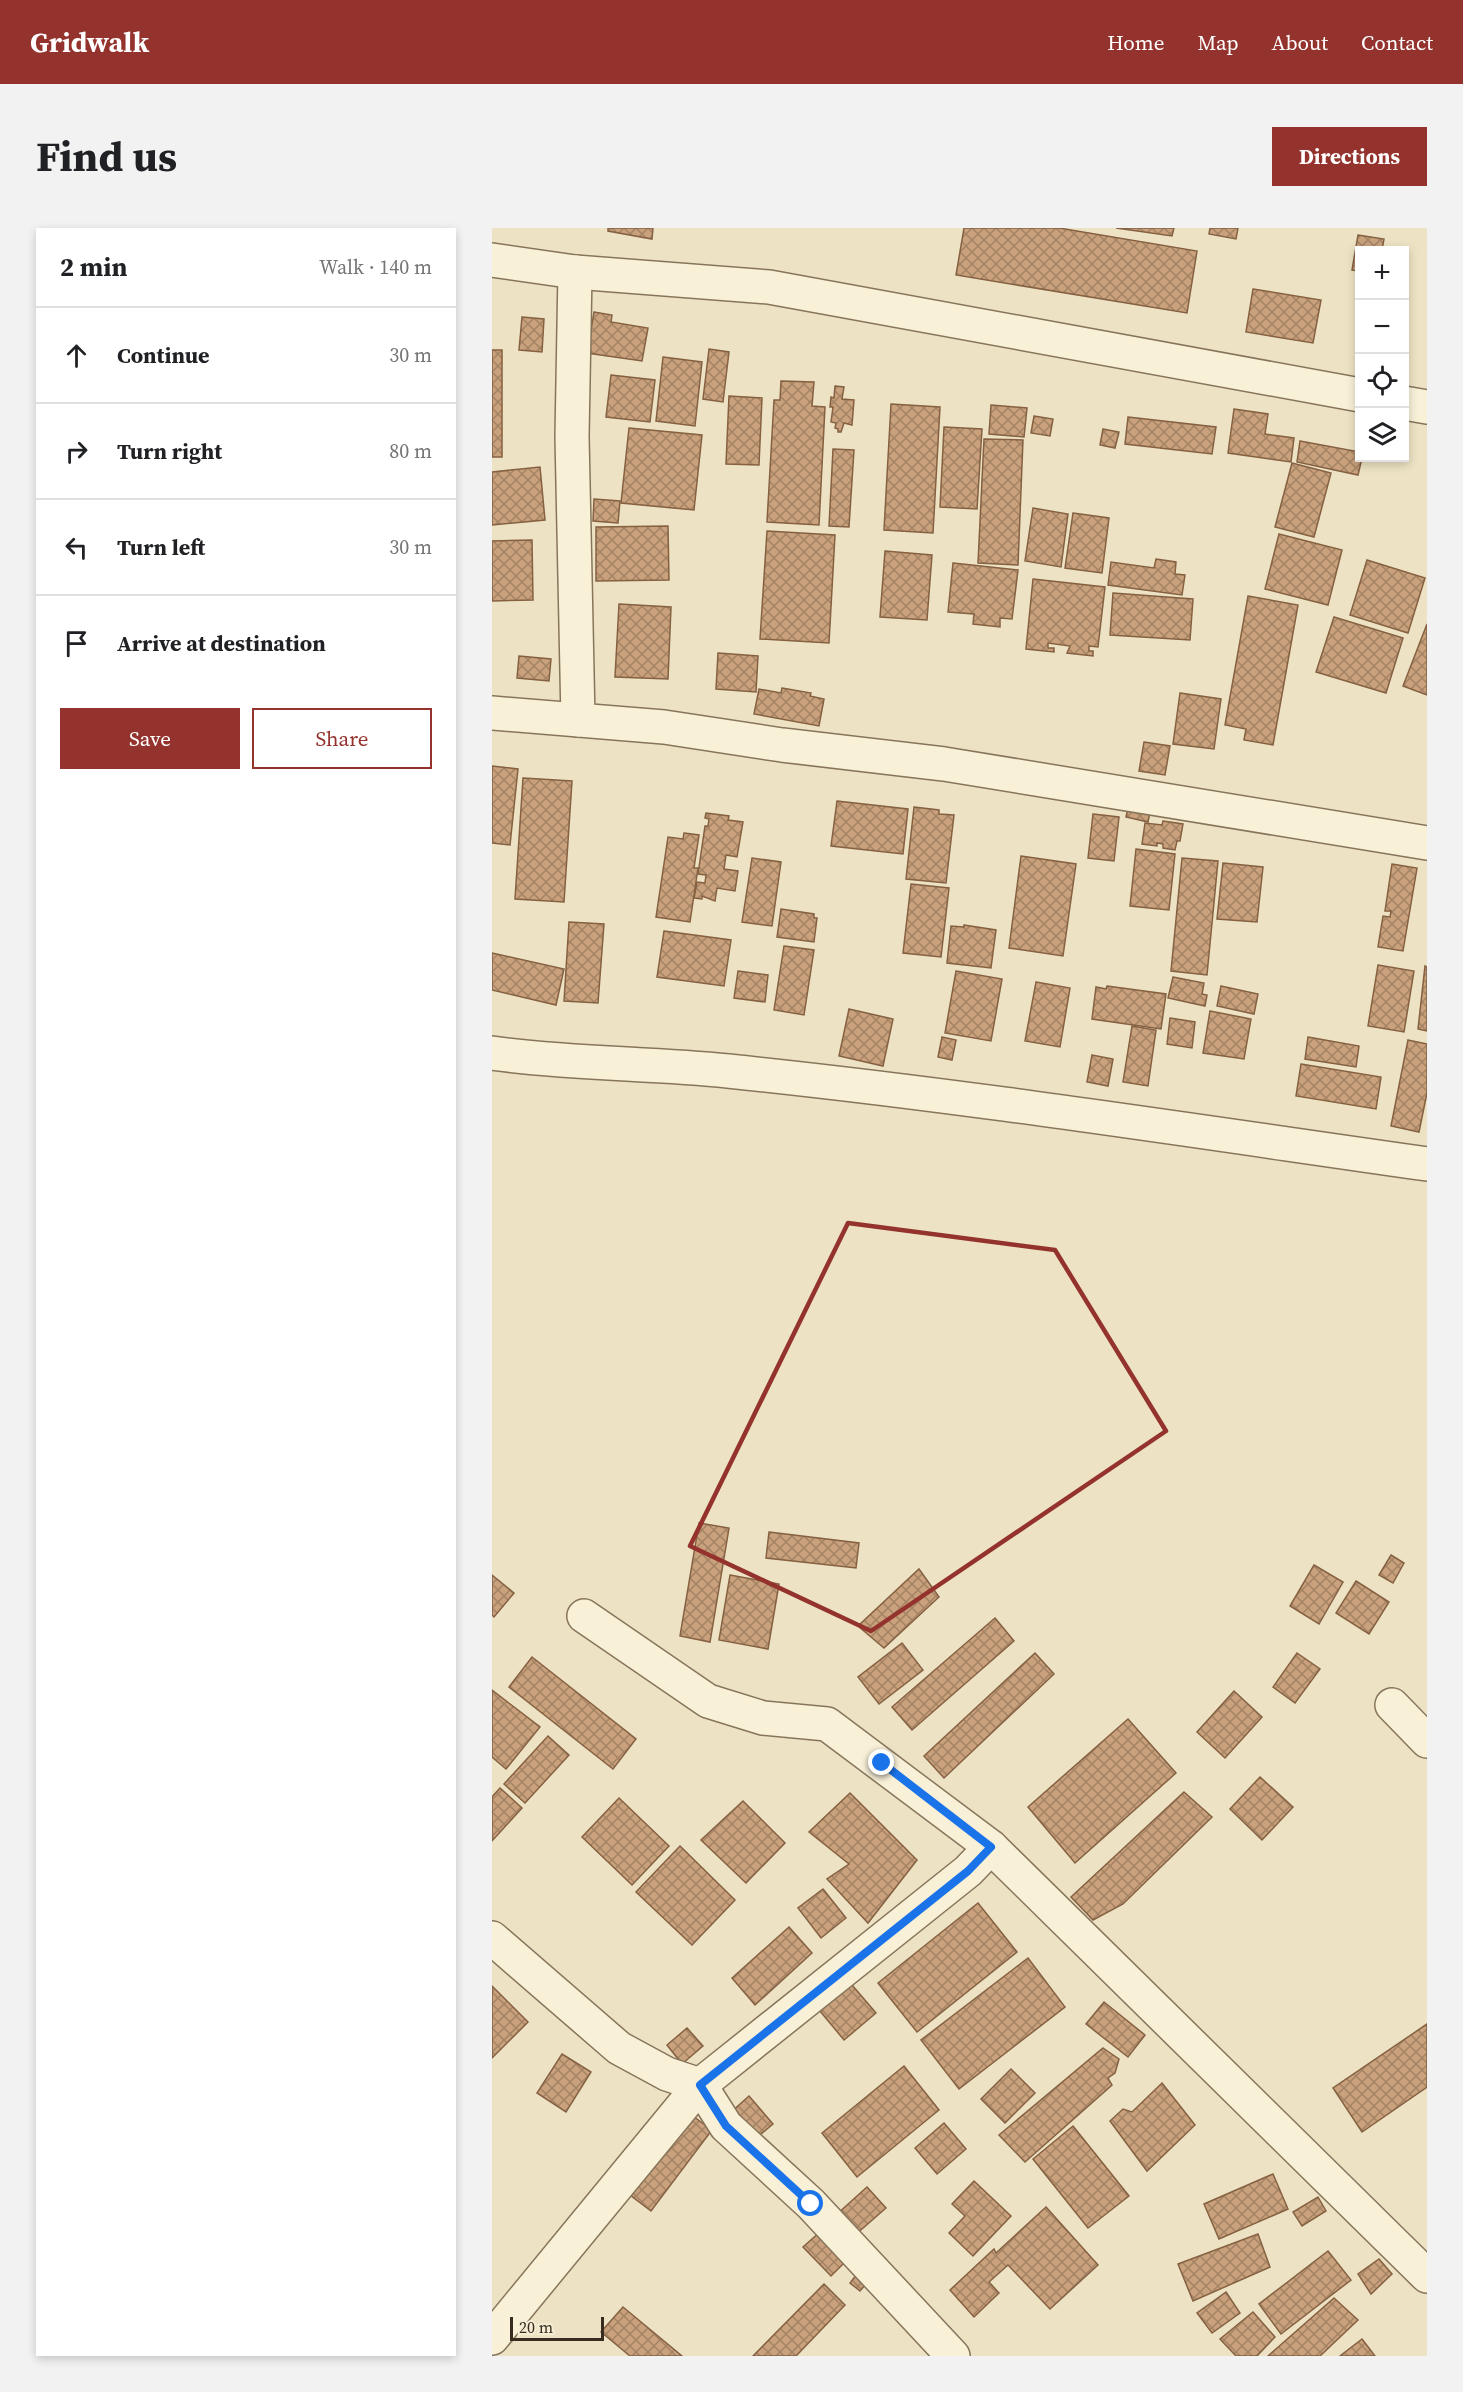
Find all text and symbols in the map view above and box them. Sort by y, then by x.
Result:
text: Gridwalk [30,23,149,61]
text: Home [1107,28,1165,57]
text: Map [1198,28,1239,57]
text: About [1272,28,1328,57]
text: Contact [1361,28,1433,57]
text: Find us [36,127,177,185]
button: Directions [1272,127,1427,186]
map controls [1355,246,1409,462]
button: + [1355,246,1409,300]
text: 2 min [60,249,127,285]
text: Walk · 140 m [319,253,432,281]
button: − [1355,300,1409,354]
icon: ahead [60,339,93,372]
text: Continue [117,340,210,370]
text: 30 m [389,341,432,369]
button: locate [1355,354,1409,408]
button: layers [1355,408,1409,462]
icon: right [60,435,93,468]
text: Turn right [117,436,222,466]
text: 80 m [389,437,432,465]
icon: left [60,531,93,564]
text: Turn left [117,532,205,562]
text: 30 m [389,533,432,561]
icon: arrive [60,627,93,660]
text: Arrive at destination [117,628,326,658]
button: Save [60,708,240,769]
button: Share [252,708,432,769]
route end [868,1749,894,1775]
route start [797,2190,823,2216]
scale bar [510,2314,604,2342]
text: 20 m [519,2316,553,2338]

